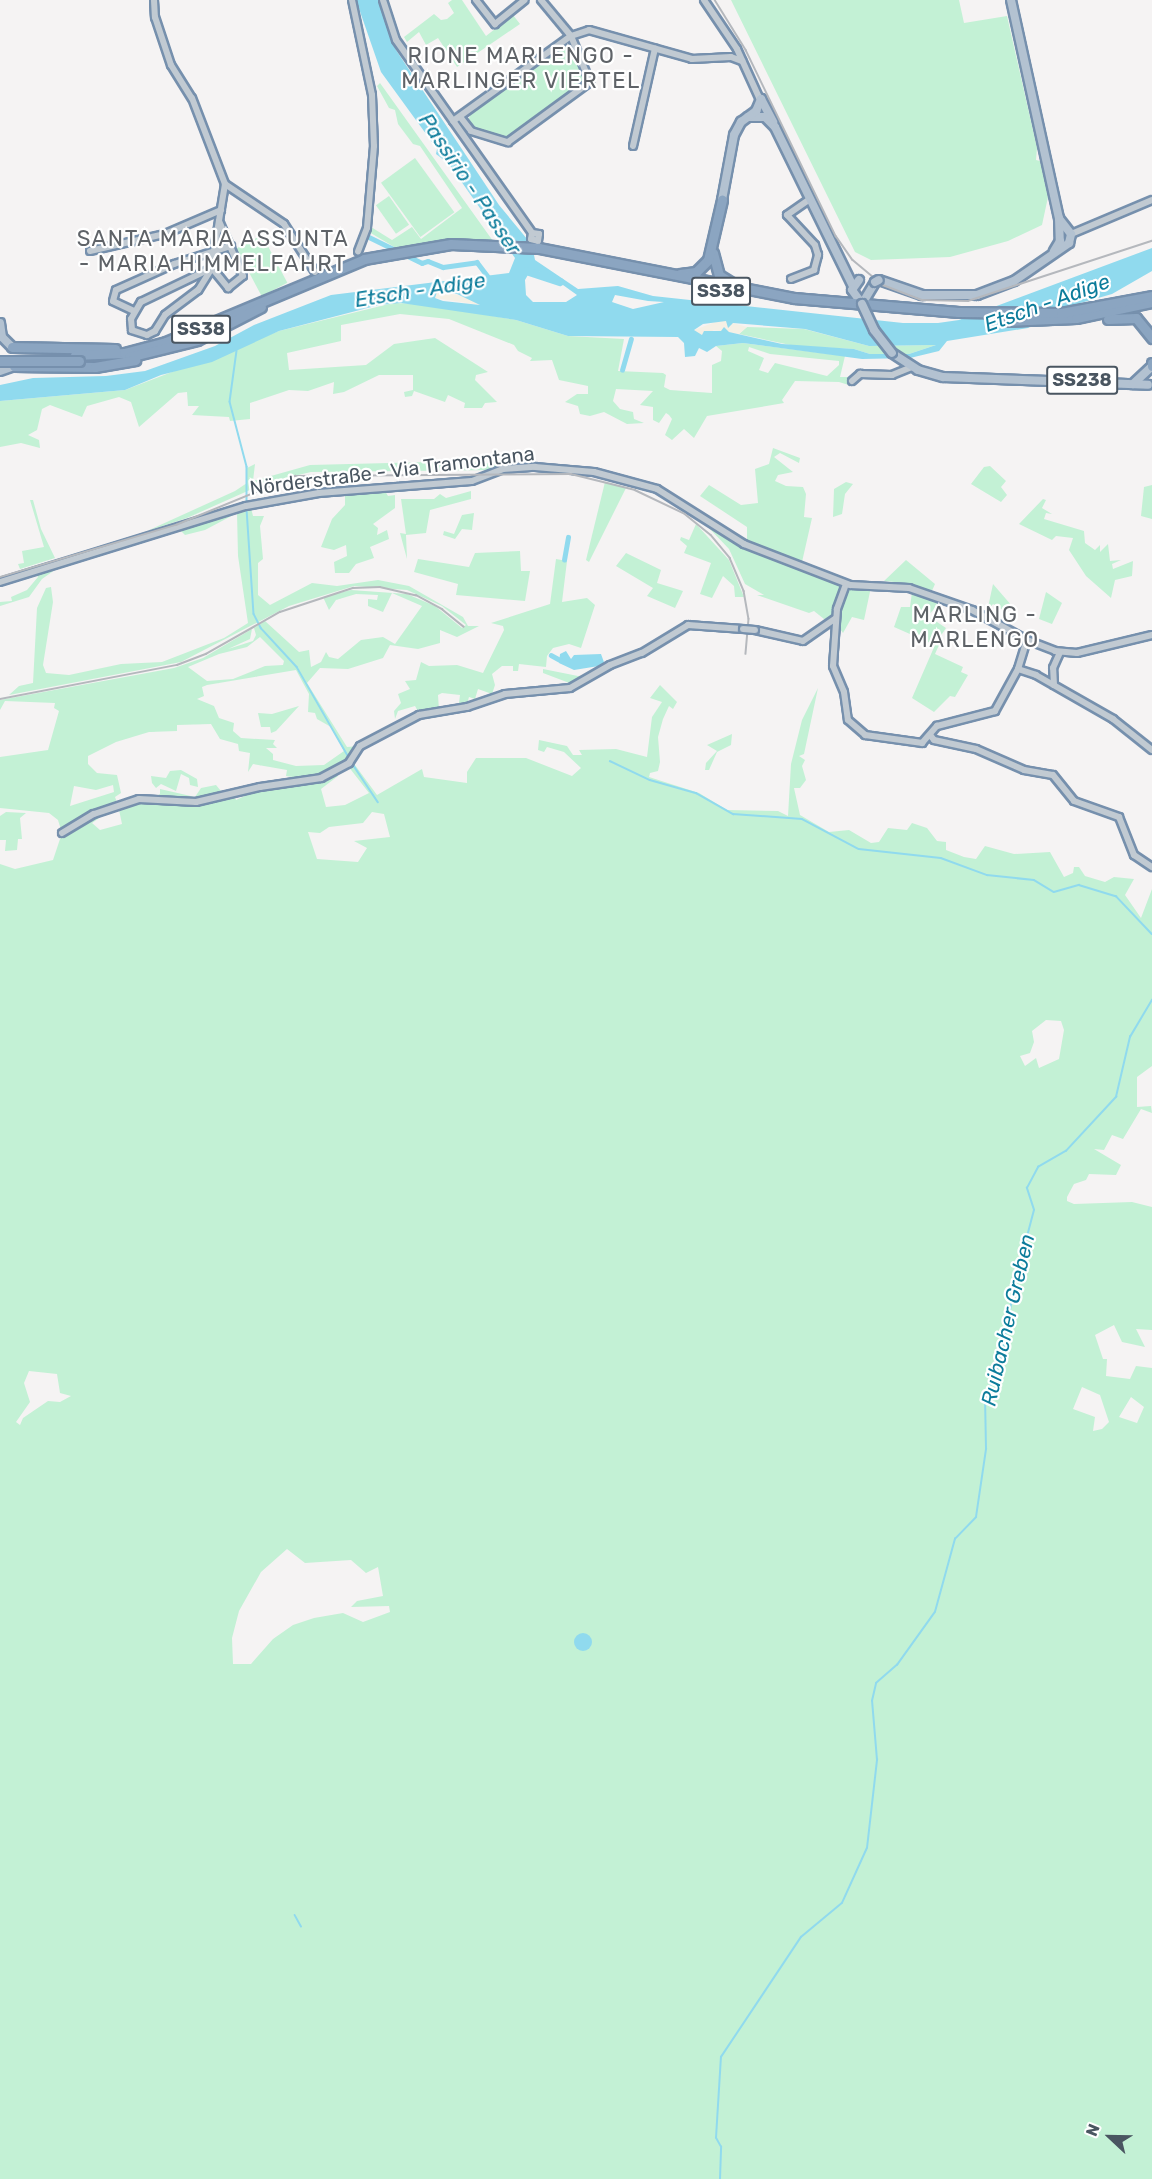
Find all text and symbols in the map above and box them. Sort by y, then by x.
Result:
district label: RIONE MARLENGO - MARLINGER VIERTEL [401,42,641,94]
water label: Passirio - Passer [413,109,527,259]
district label: SANTA MARIA ASSUNTA - MARIA HIMMELFAHRT [76,225,350,276]
water label: Etsch - Adige [353,267,487,313]
water label: Etsch - Adige [981,269,1113,337]
road number: SS38 [691,276,751,306]
road number: SS38 [171,314,231,344]
road number: SS238 [1046,365,1118,395]
street label: Nörderstraße - Via Tramontana [248,442,536,500]
district label: MARLING - MARLENGO [910,601,1040,652]
water label: Ruibacher Greben [976,1231,1040,1409]
north arrow [1080,2107,1140,2167]
text: N [1082,2121,1104,2139]

